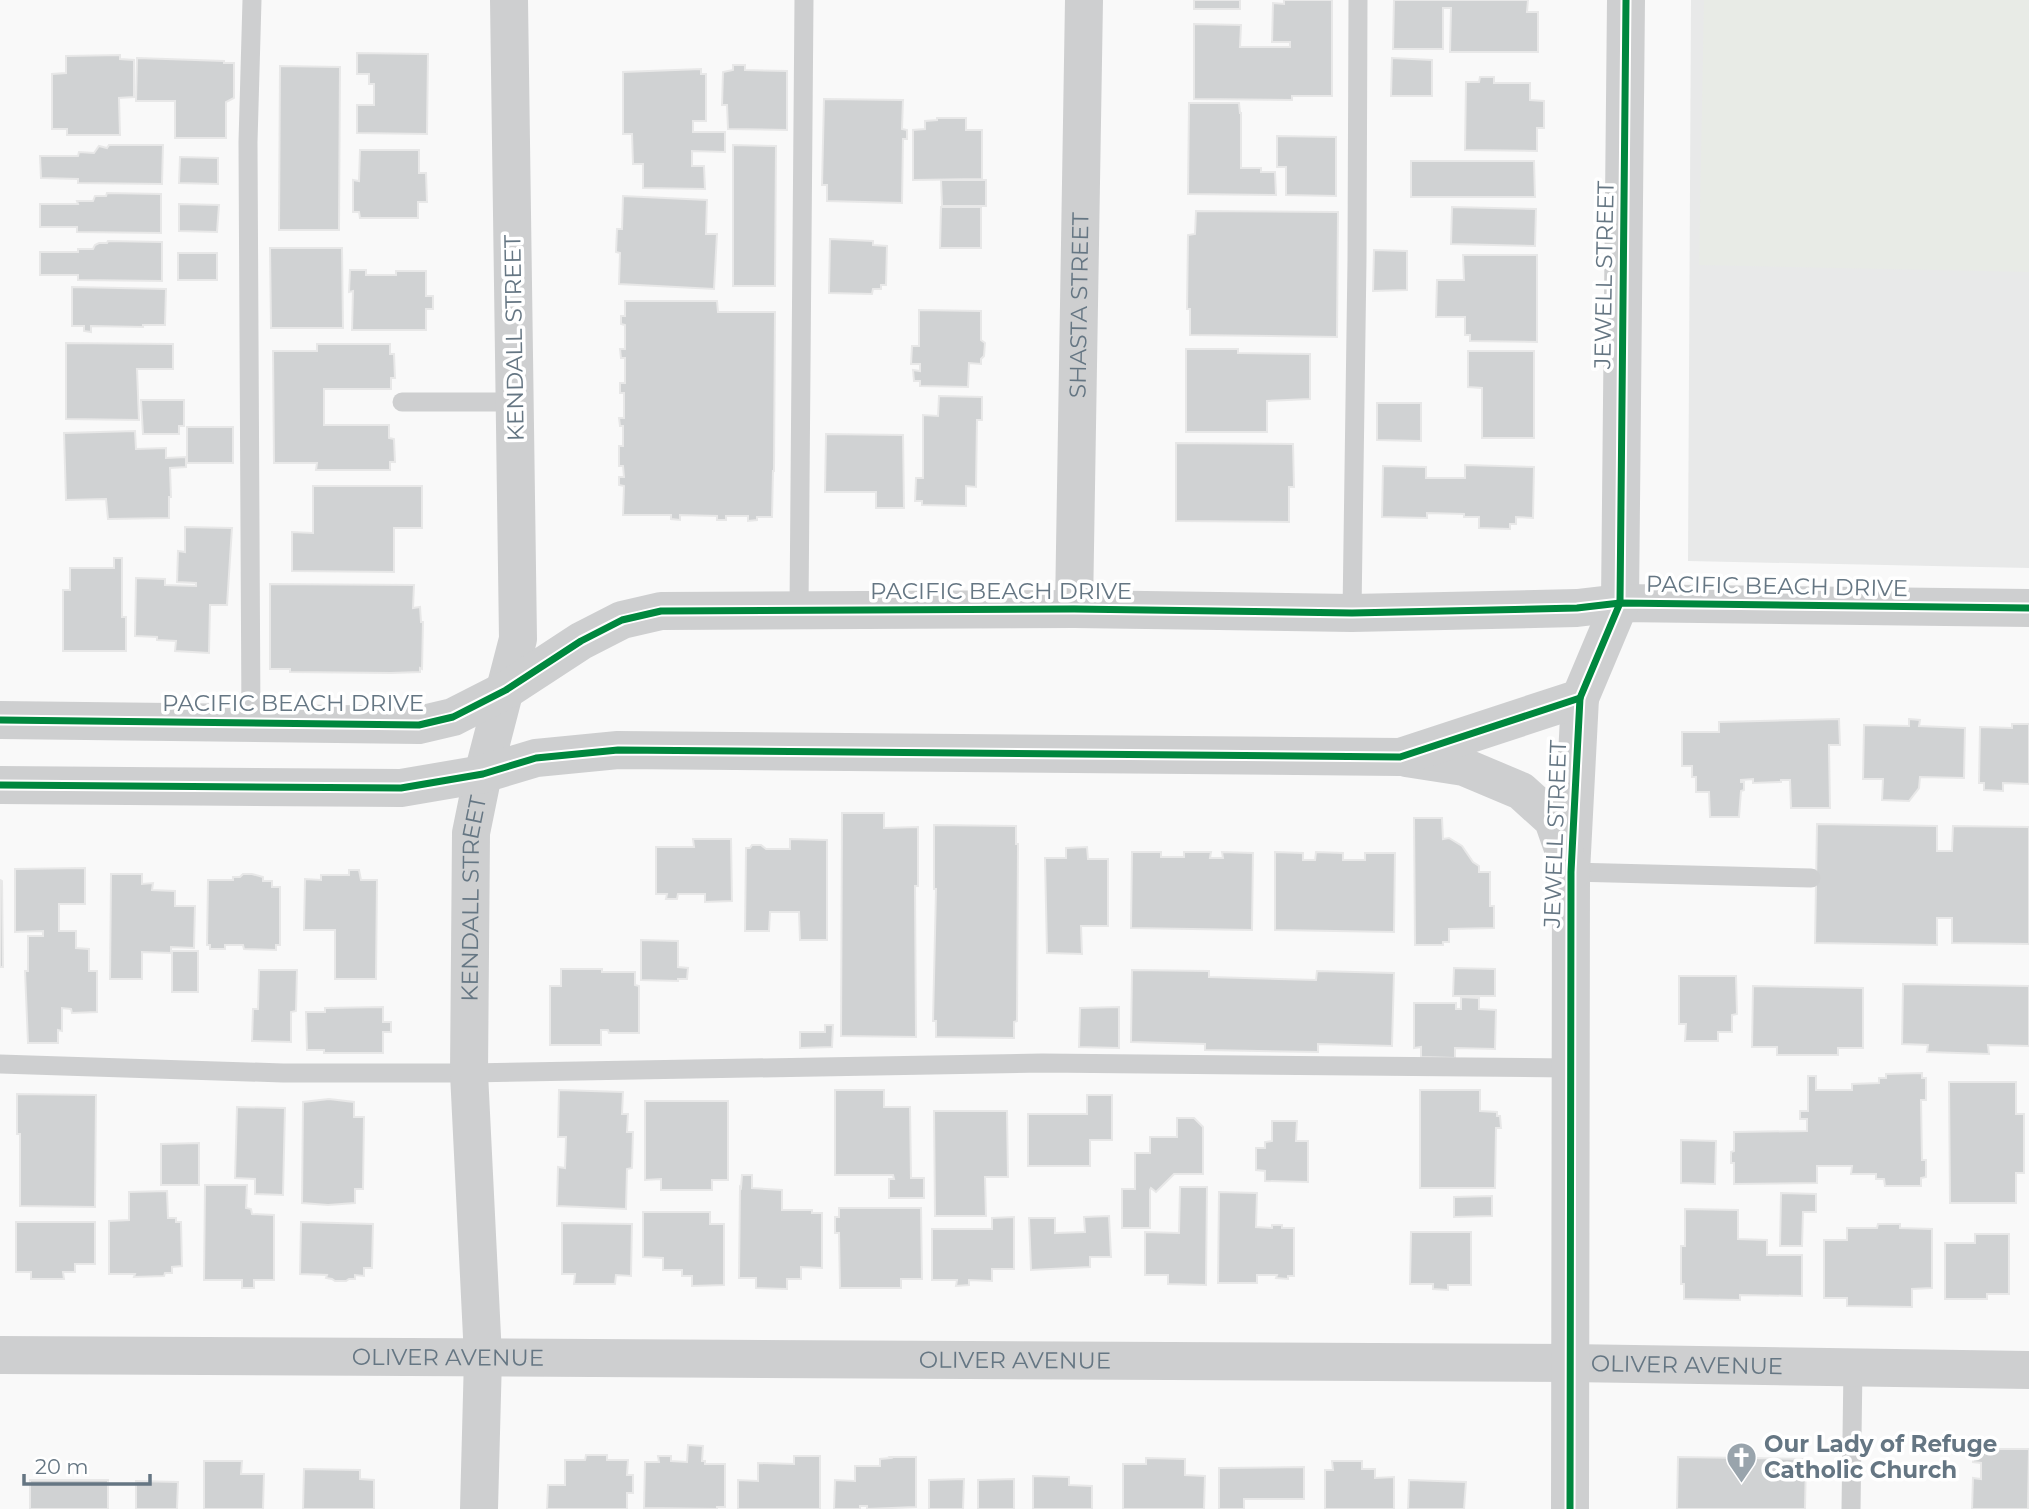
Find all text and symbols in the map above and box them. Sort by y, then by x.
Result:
street label: JEWELL STREET [1588,180,1620,370]
street label: SHASTA STREET [1063,211,1095,398]
street label: KENDALL STREET [498,234,530,442]
street label: PACIFIC BEACH DRIVE [1646,570,1908,602]
street label: PACIFIC BEACH DRIVE [870,577,1132,605]
street label: PACIFIC BEACH DRIVE [162,689,424,717]
street label: JEWELL STREET [1538,739,1572,929]
street label: KENDALL STREET [456,792,492,1002]
street label: OLIVER AVENUE [352,1343,544,1372]
street label: OLIVER AVENUE [919,1346,1111,1375]
street label: OLIVER AVENUE [1591,1349,1783,1380]
place label: Our Lady of Refuge Catholic Church [1764,1430,1997,1484]
church icon: Our Lady of Refuge Catholic Church [1724,1440,1758,1484]
scale bar [24,1442,150,1486]
text: 20 m [35,1454,89,1479]

